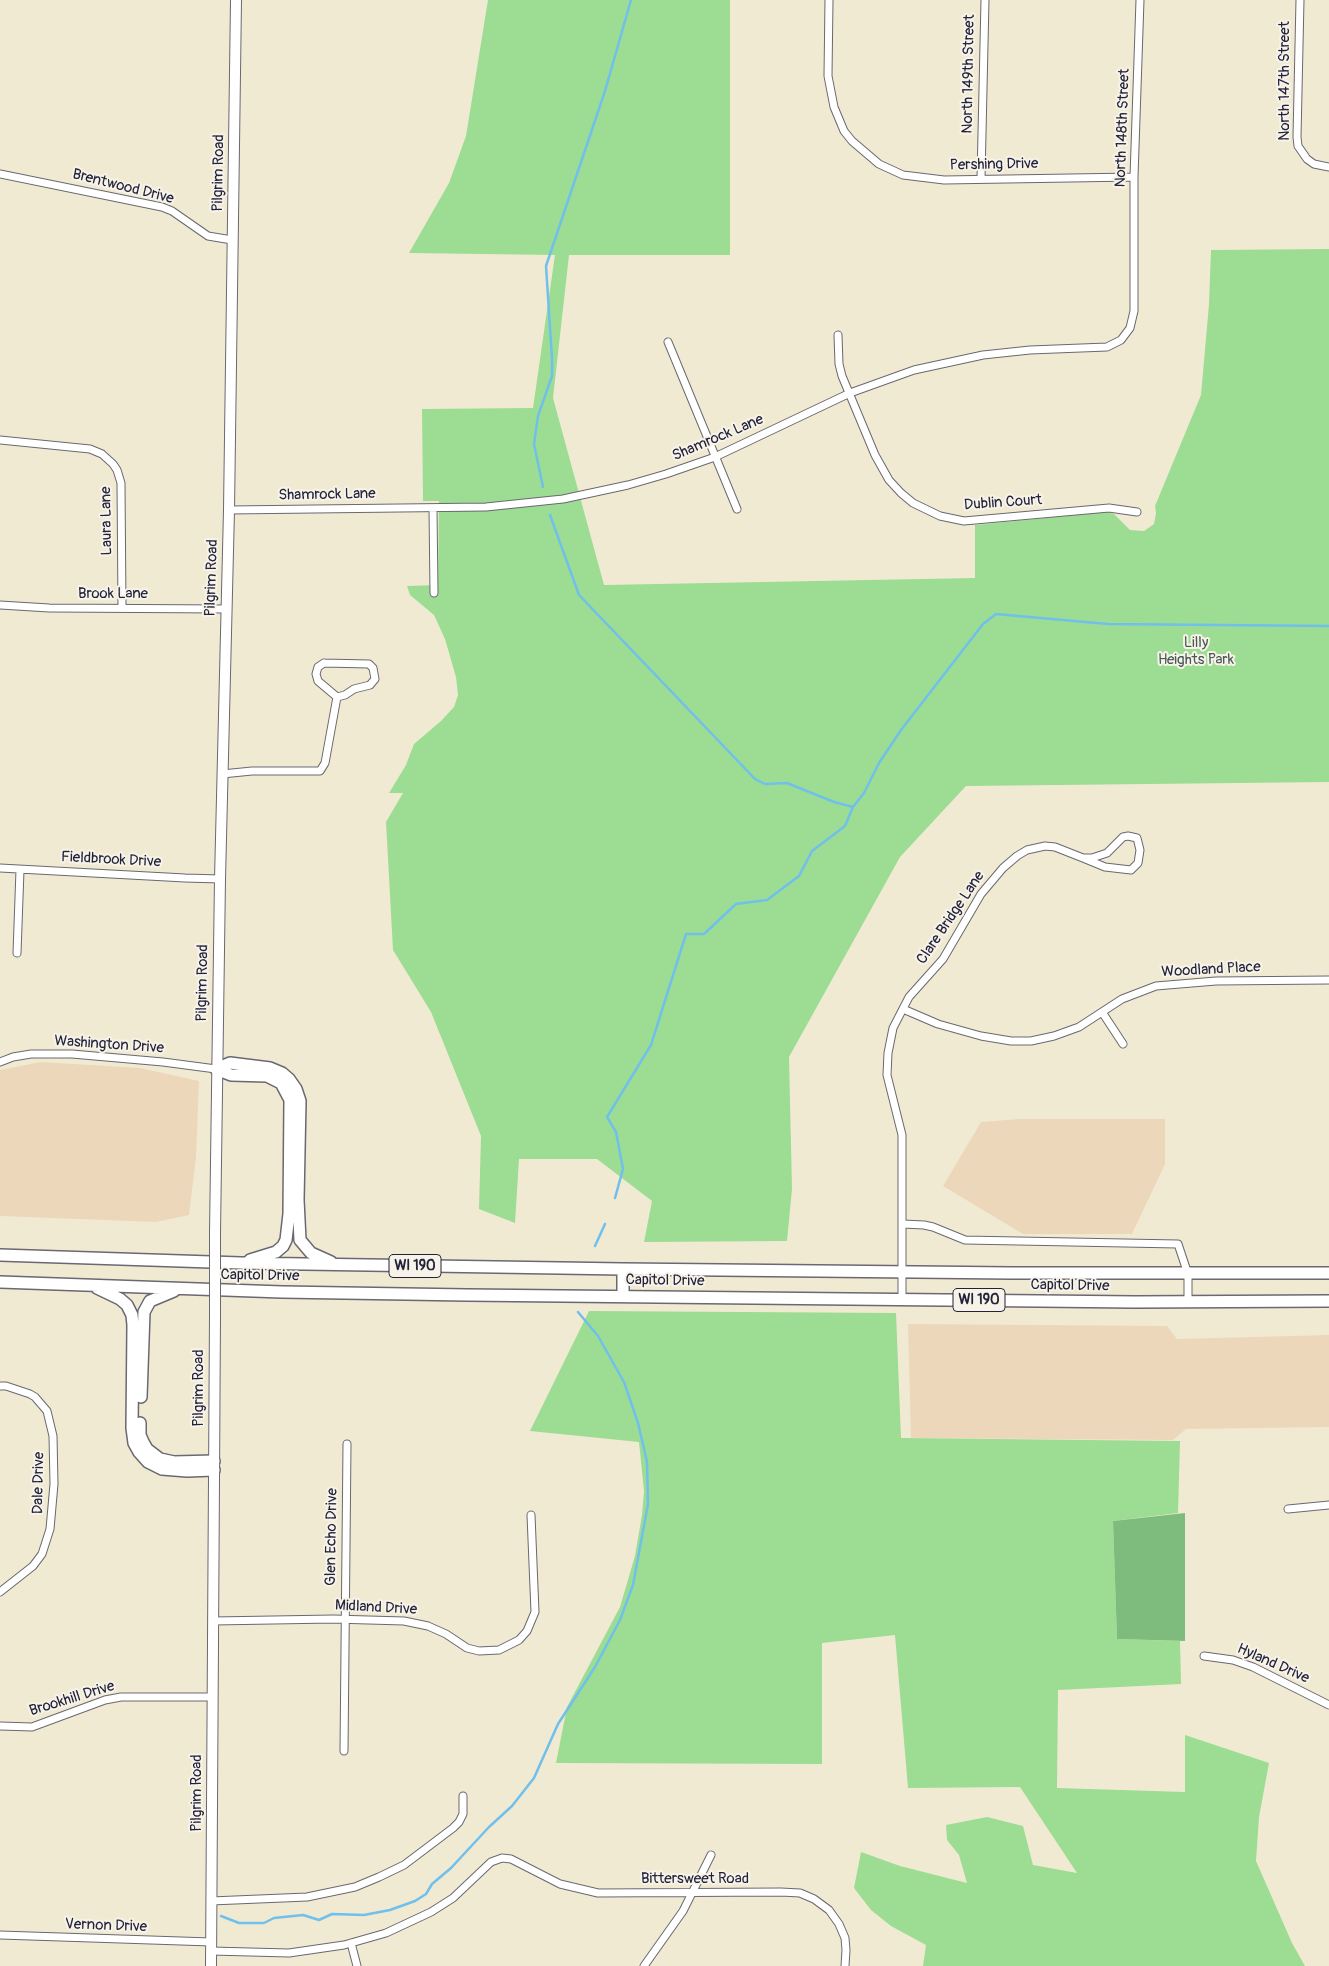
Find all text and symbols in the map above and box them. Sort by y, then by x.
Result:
street label: North 149th Street [959,14,979,134]
street label: North 147th Street [1276,21,1294,141]
street label: North 148th Street [1112,68,1134,188]
street label: Pilgrim Road [209,134,229,212]
street label: Pershing Drive [949,155,1039,175]
street label: Brentwood Drive [70,166,176,208]
street label: Shamrock Lane [670,411,766,465]
street label: Shamrock Lane [278,485,376,505]
street label: Laura Lane [97,486,117,556]
street label: Dublin Court [963,491,1043,515]
street label: Pilgrim Road [202,539,222,617]
street label: Brook Lane [78,585,148,603]
park label: Lilly Heights Park [1158,634,1234,669]
street label: Fieldbrook Drive [61,848,161,872]
street label: Clare Bridge Lane [913,868,989,968]
street label: Pilgrim Road [193,944,213,1022]
street label: Woodland Place [1161,958,1261,982]
street label: Washington Drive [54,1032,164,1058]
road number: WI 190 [389,1254,441,1278]
street label: Capitol Drive [220,1266,300,1286]
street label: Capitol Drive [625,1271,705,1291]
street label: Capitol Drive [1030,1276,1110,1296]
road number: WI 190 [953,1288,1005,1312]
street label: Pilgrim Road [190,1349,208,1427]
street label: Dale Drive [29,1452,49,1514]
street label: Glen Echo Drive [322,1488,342,1586]
street label: Midland Drive [335,1597,417,1619]
street label: Hyland Drive [1234,1640,1312,1688]
street label: Brookhill Drive [27,1678,117,1720]
street label: Pilgrim Road [188,1754,206,1832]
street label: Bittersweet Road [641,1870,749,1888]
street label: Vernon Drive [65,1916,147,1936]

